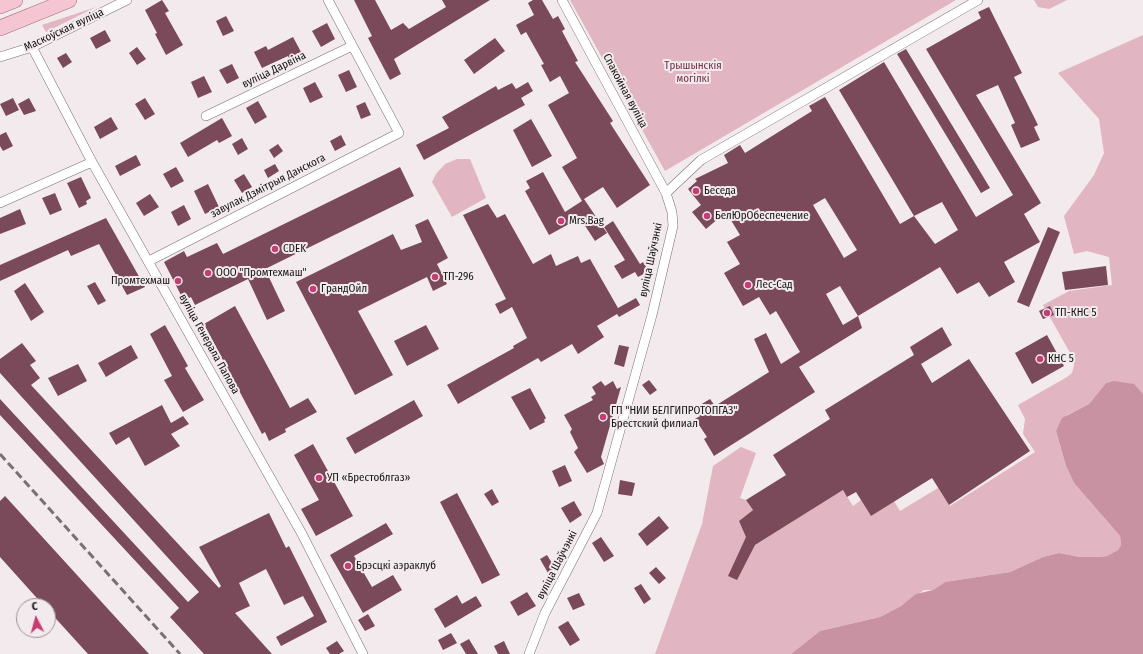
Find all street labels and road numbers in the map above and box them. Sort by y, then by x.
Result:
street label: Маскоўская вуліца [22,6,106,54]
street label: вуліца Дарвіна [240,49,308,91]
street label: Спакойная вуліца [600,51,650,131]
street label: завулак Дзмітрыя Данскога [208,151,328,221]
street label: вуліца Шаўчэнкі [637,222,665,298]
street label: вуліца Генерала Папова [176,292,242,396]
street label: вуліца Шаўчэнкі [534,528,580,602]

